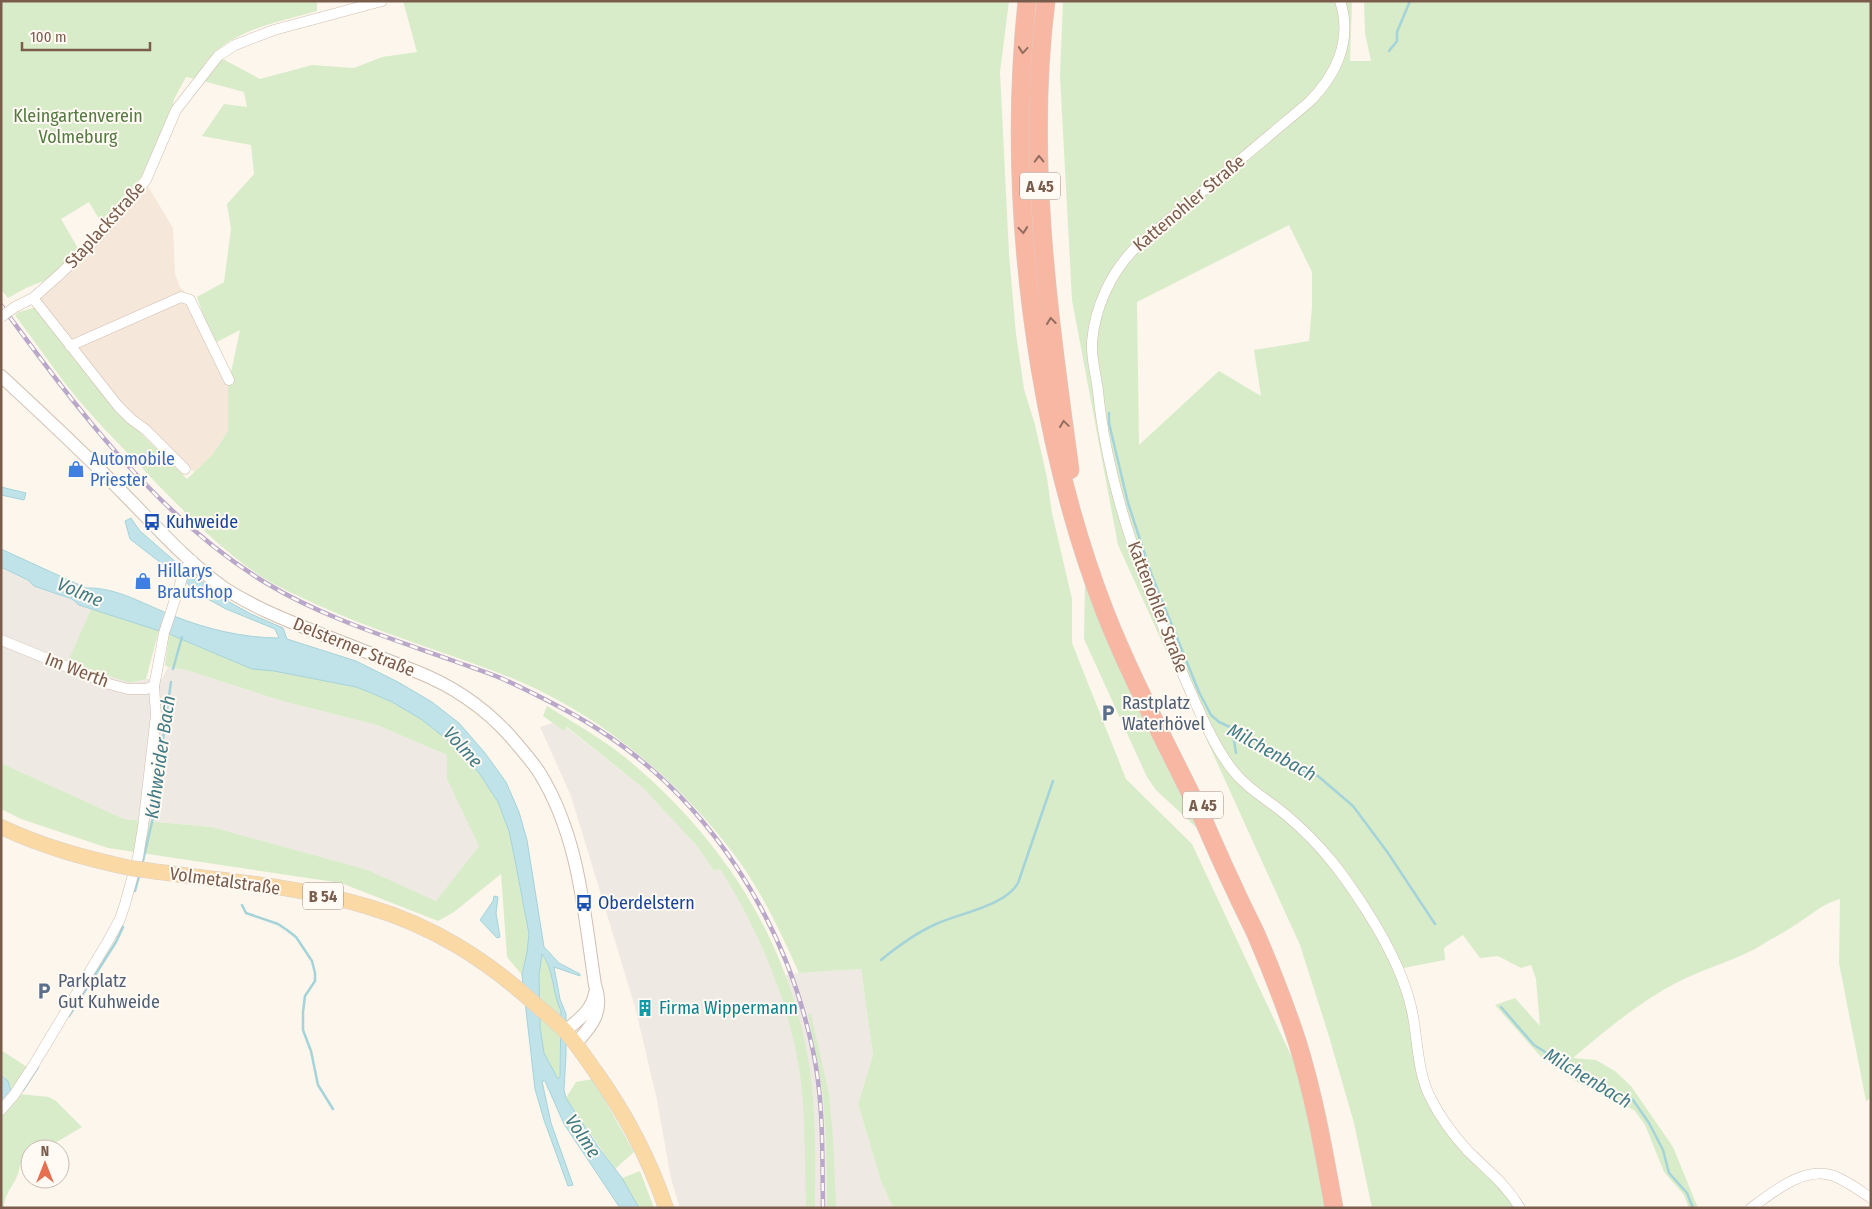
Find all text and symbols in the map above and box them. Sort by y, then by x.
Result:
scale bar [22,20,150,52]
text: 100 m [30,28,67,46]
one-way arrow [1017,46,1028,54]
park label: Kleingartenverein Volmeburg [13,105,143,148]
street label: Kattenohler Straße [1129,150,1249,256]
one-way arrow [1034,155,1045,163]
road number: A 45 [1020,172,1060,200]
street label: Staplackstraße [60,177,150,273]
one-way arrow [1017,226,1028,234]
one-way arrow [1046,317,1057,325]
one-way arrow [1059,420,1070,428]
place label: Automobile Priester [90,448,175,491]
shop icon: Automobile Priester [66,459,86,479]
place label: Kuhweide [166,511,238,533]
bus stop icon: Kuhweide [142,512,162,532]
street label: Kattenohler Straße [1123,538,1193,676]
place label: Hillarys Brautshop [157,560,233,603]
shop icon: Hillarys Brautshop [133,571,153,591]
water label: Volme [54,572,106,612]
street label: Delsterner Straße [290,613,418,681]
street label: Im Werth [42,648,112,692]
place label: Rastplatz Waterhövel [1122,692,1205,735]
water label: Kuhweider Bach [140,694,180,820]
parking icon: Rastplatz Waterhövel [1098,703,1118,723]
water label: Milchenbach [1224,718,1320,786]
water label: Volme [439,722,487,772]
road number: A 45 [1183,792,1223,818]
street label: Volmetalstraße [168,862,282,900]
road number: B 54 [303,882,343,909]
place label: Oberdelstern [598,892,695,914]
bus stop icon: Oberdelstern [574,893,594,913]
place label: Parkplatz Gut Kuhweide [58,970,160,1013]
parking icon: Parkplatz Gut Kuhweide [34,981,54,1001]
place label: Firma Wippermann [659,997,798,1019]
building icon: Firma Wippermann [635,998,655,1018]
water label: Milchenbach [1540,1043,1636,1113]
water label: Volme [560,1110,606,1162]
north arrow [20,1139,70,1189]
text: N [41,1143,49,1160]

